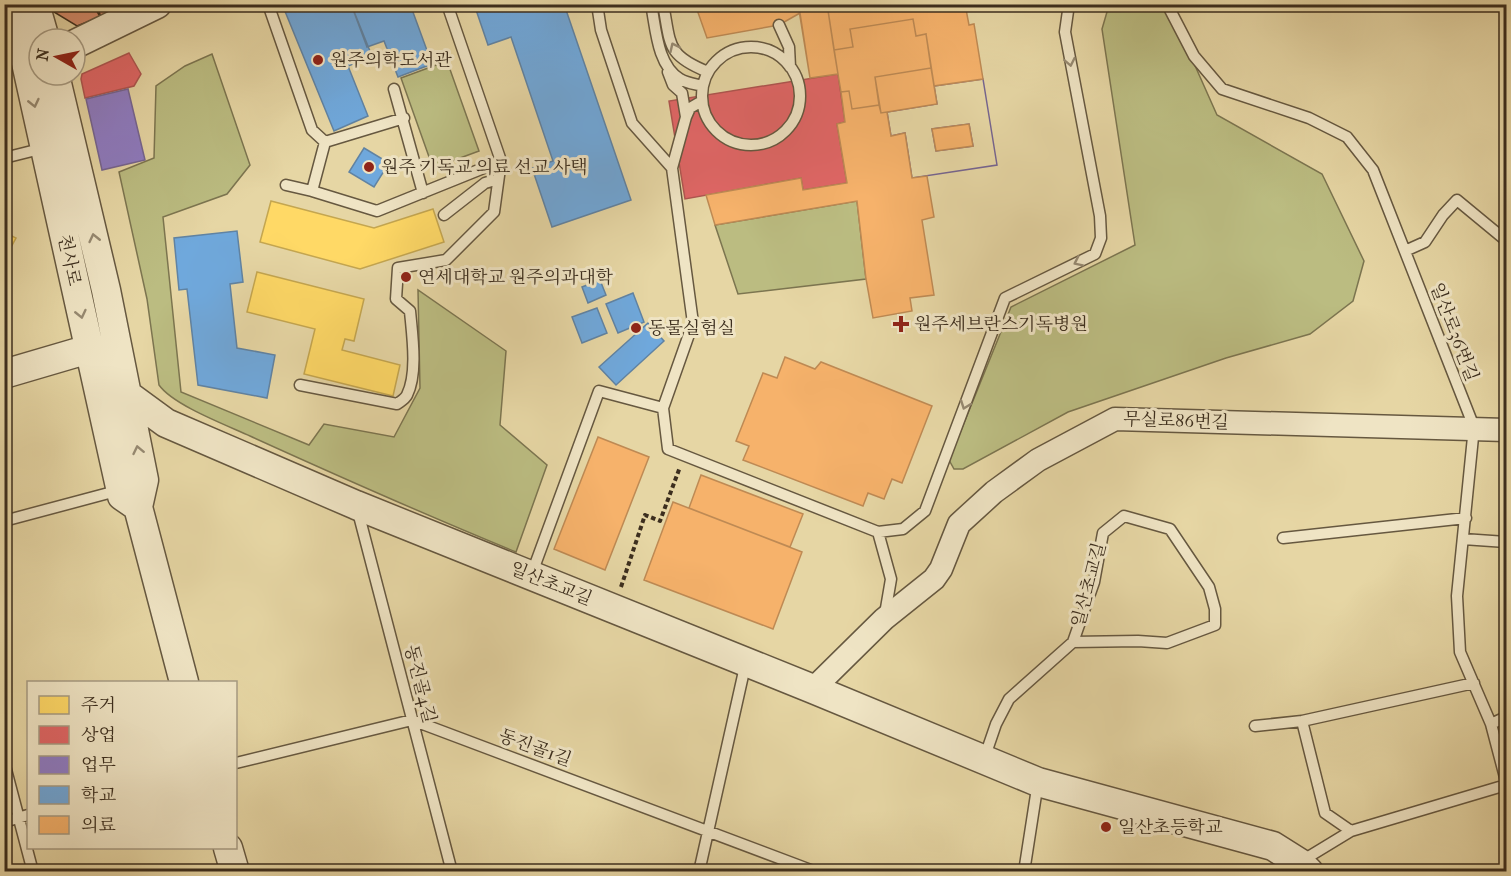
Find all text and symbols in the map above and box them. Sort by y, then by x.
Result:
north arrow [27,27,87,87]
one-way arrow [669,42,681,53]
text: N [32,46,53,62]
place label: 원주의학도서관 [330,50,452,71]
marker: 원주의학도서관 [311,53,325,67]
one-way arrow [1063,57,1076,67]
one-way arrow [27,97,40,107]
place label: 원주 기독교 의료 선교 사택 [381,157,588,178]
marker: 원주 기독교 의료 선교 사택 [362,160,376,174]
street label: 천사로 [53,232,85,288]
one-way arrow [88,233,101,243]
one-way arrow [1073,255,1084,267]
place label: 연세대학교 원주의과대학 [418,267,614,288]
marker: 연세대학교 원주의과대학 [399,270,413,284]
street label: 일산로36번길 [1426,280,1482,384]
one-way arrow [74,308,87,318]
place label: 원주세브란스기독병원 [914,314,1088,335]
marker: 원주세브란스기독병원 [892,315,910,333]
place label: 동물실험실 [648,318,735,339]
marker: 동물실험실 [629,321,643,335]
one-way arrow [960,399,973,410]
street label: 무실로86번길 [1123,409,1229,433]
one-way arrow [132,445,145,455]
street label: 일산초교길 [1068,540,1110,630]
street label: 일산초교길 [507,558,595,610]
street label: 동진골4길 [400,643,440,725]
legend [27,681,237,849]
text: 주거 [81,695,116,716]
text: 상업 [81,725,116,746]
street label: 동진골1길 [496,725,574,771]
text: 업무 [81,755,116,776]
text: 학교 [81,785,116,806]
text: 의료 [81,815,116,836]
place label: 일산초등학교 [1118,817,1223,838]
marker: 일산초등학교 [1099,820,1113,834]

